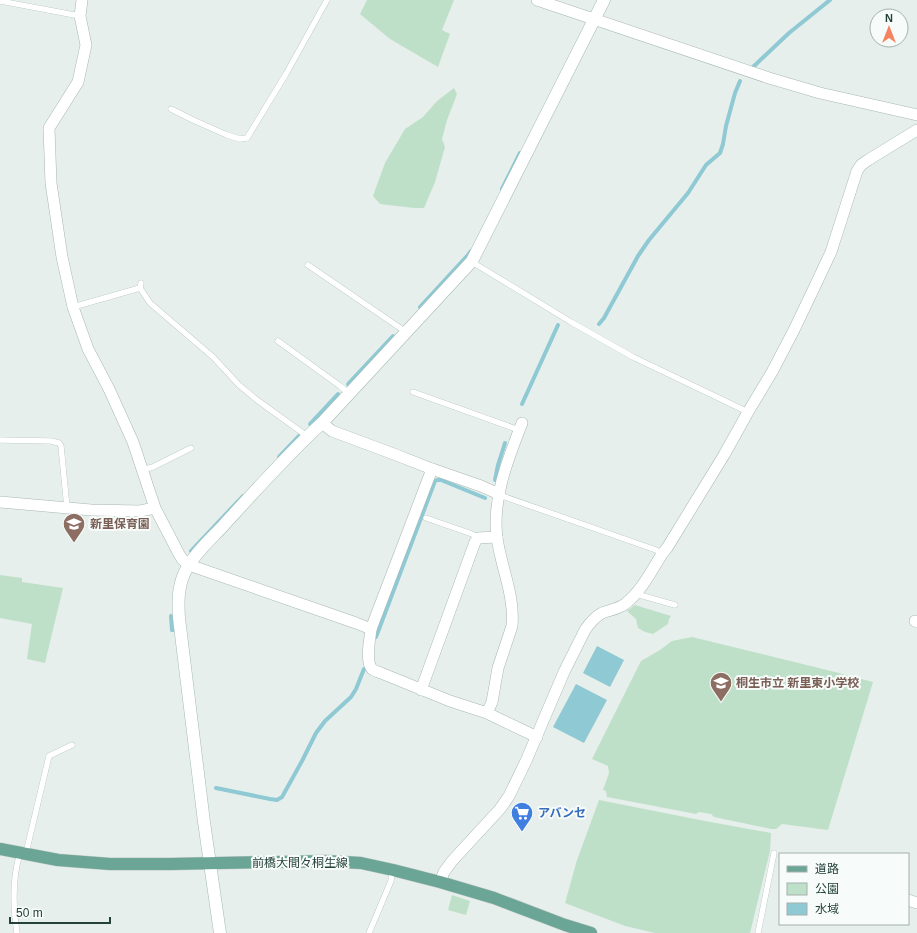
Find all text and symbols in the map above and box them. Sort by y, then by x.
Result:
north arrow [869,8,909,48]
text: N [885,12,893,24]
school or university icon: 新里保育園 [61,511,87,544]
place label: 新里保育園 [90,517,150,531]
school or university icon: 桐生市立 新里東小学校 [708,670,734,703]
place label: 桐生市立 新里東小学校 [736,676,859,690]
supermarket icon: アバンセ [509,800,535,833]
place label: アバンセ [538,806,586,820]
legend [779,853,909,925]
street label: 前橋大間々桐生線 [252,856,348,870]
text: 道路 [815,862,839,876]
text: 公園 [815,882,839,896]
scale bar [10,899,110,925]
text: 水域 [815,902,839,916]
text: 50 m [16,906,43,920]

